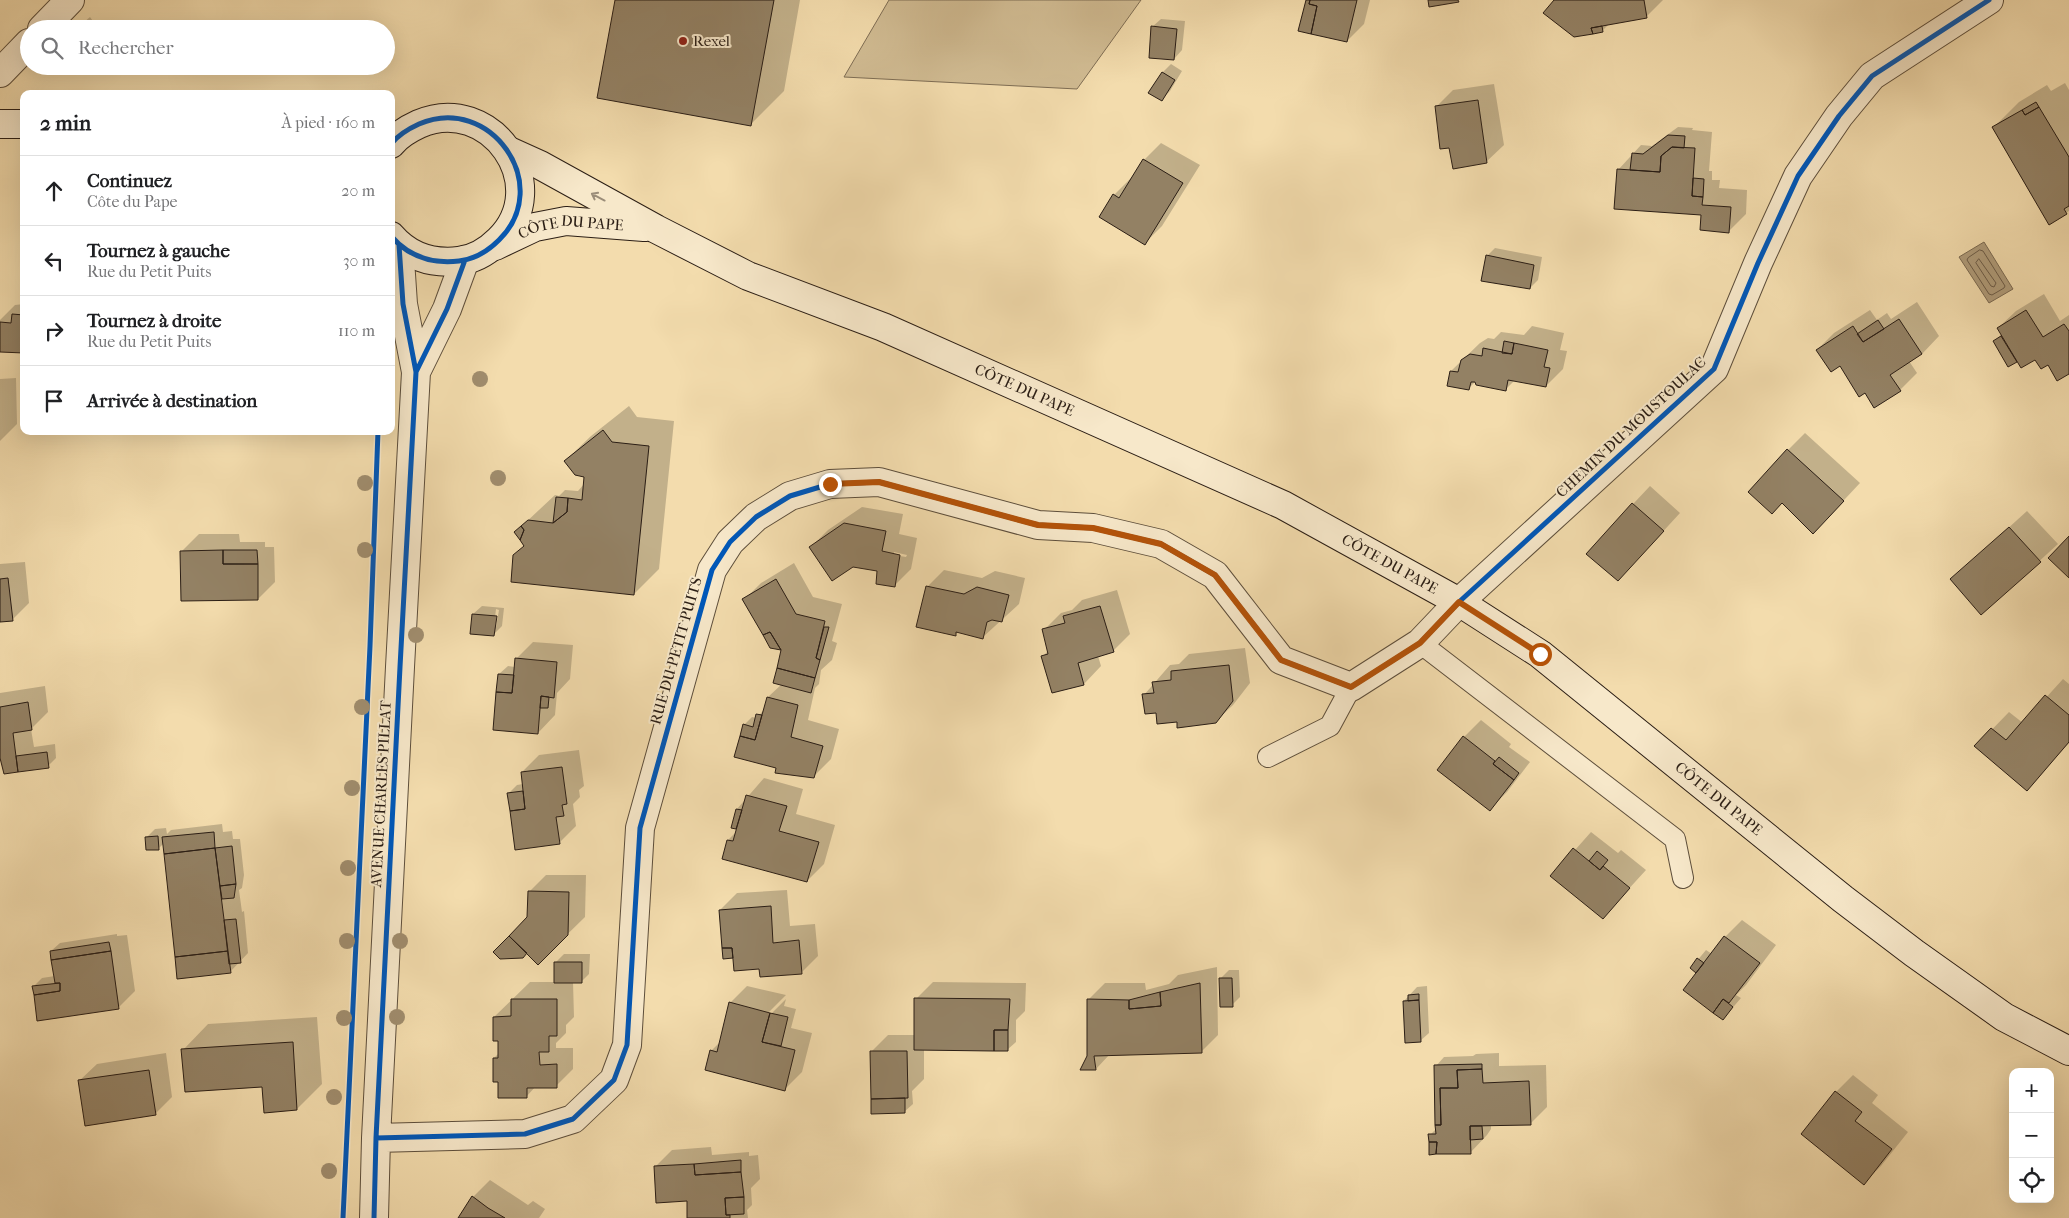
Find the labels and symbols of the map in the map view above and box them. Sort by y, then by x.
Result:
place label: Rexel [693,32,730,50]
marker: Rexel [677,35,689,47]
one-way arrow [591,192,606,201]
street label: CÔTE DU PAPE [515,212,624,243]
street label: CHEMIN DU MOUSTOULAC [1552,353,1710,501]
street label: CÔTE DU PAPE [972,360,1077,420]
route end [819,473,842,496]
street label: CÔTE DU PAPE [1339,530,1441,598]
street label: RUE DU PETIT PUITS [646,575,706,727]
route start [1529,643,1552,666]
street label: AVENUE CHARLES PILLAT [367,699,395,889]
street label: CÔTE DU PAPE [1671,758,1766,839]

